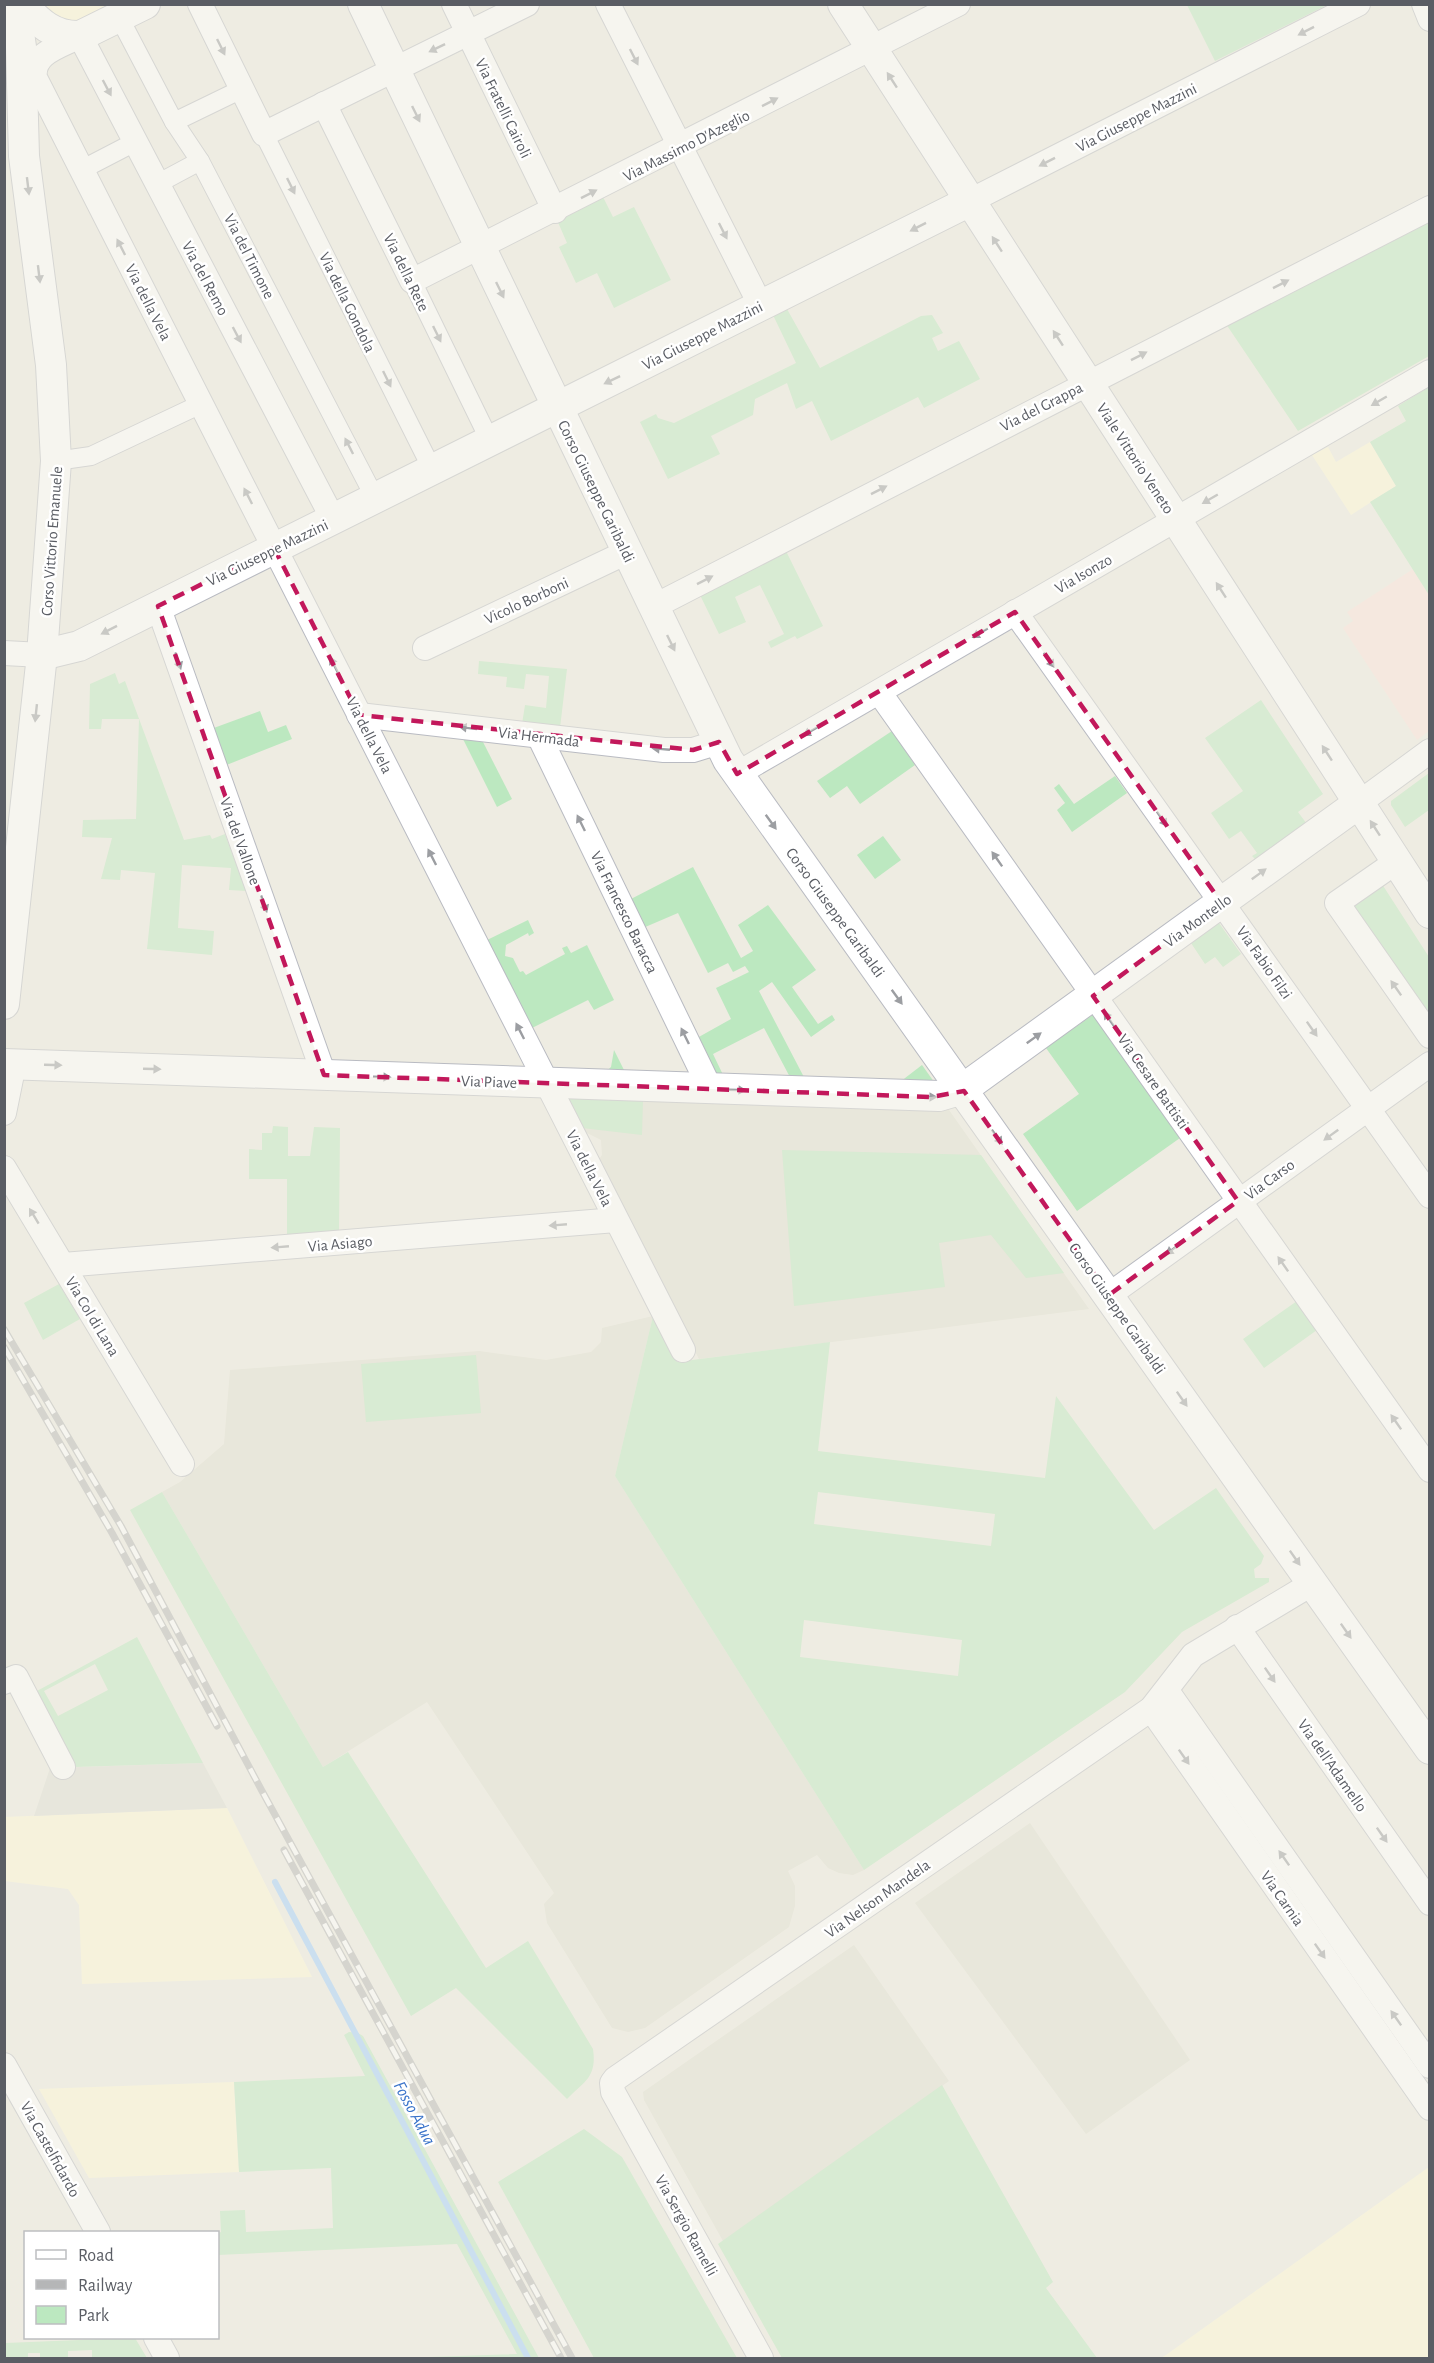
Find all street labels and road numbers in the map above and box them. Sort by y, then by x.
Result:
street label: Via Fratelli Cairoli [472,56,534,161]
street label: Via Giuseppe Mazzini [1073,81,1199,155]
street label: Via Massimo D'Azeglio [620,107,753,185]
street label: Via del Timone [221,211,277,302]
street label: Via della Rete [380,231,432,314]
street label: Via del Remo [179,239,231,318]
street label: Via della Gondola [316,250,378,355]
street label: Via della Vela [122,262,174,343]
street label: Via Giuseppe Mazzini [639,299,765,373]
street label: Via del Grappa [997,379,1085,435]
street label: Viale Vittorio Veneto [1093,400,1177,517]
street label: Corso Giuseppe Garibaldi [555,418,637,565]
street label: Corso Vittorio Emanuele [39,466,65,616]
street label: Via Giuseppe Mazzini [204,517,331,589]
street label: Via Isonzo [1052,551,1115,597]
street label: Vicolo Borboni [482,574,571,627]
street label: Via della Vela [343,695,395,776]
street label: Via Hermada [497,724,581,750]
street label: Via del Vallone [217,795,263,887]
street label: Corso Giuseppe Garibaldi [783,845,887,980]
street label: Via Francesco Baracca [588,849,661,976]
street label: Via Montello [1161,891,1234,951]
street label: Via Fabio Filzi [1233,923,1295,1002]
street label: Via Cesare Battisti [1115,1031,1192,1132]
street label: Via Piave [461,1073,517,1091]
street label: Via della Vela [563,1128,615,1209]
street label: Via Carso [1242,1156,1298,1203]
street label: Via Asiago [307,1233,373,1255]
street label: Corso Giuseppe Garibaldi [1066,1240,1168,1377]
street label: Via Col di Lana [62,1274,122,1359]
street label: Via dell'Adamello [1294,1717,1370,1815]
street label: Via Nelson Mandela [822,1857,933,1941]
street label: Via Carnia [1258,1868,1307,1929]
street label: Via Castelfidardo [17,2099,83,2200]
street label: Via Sergio Ramelli [652,2172,720,2279]

